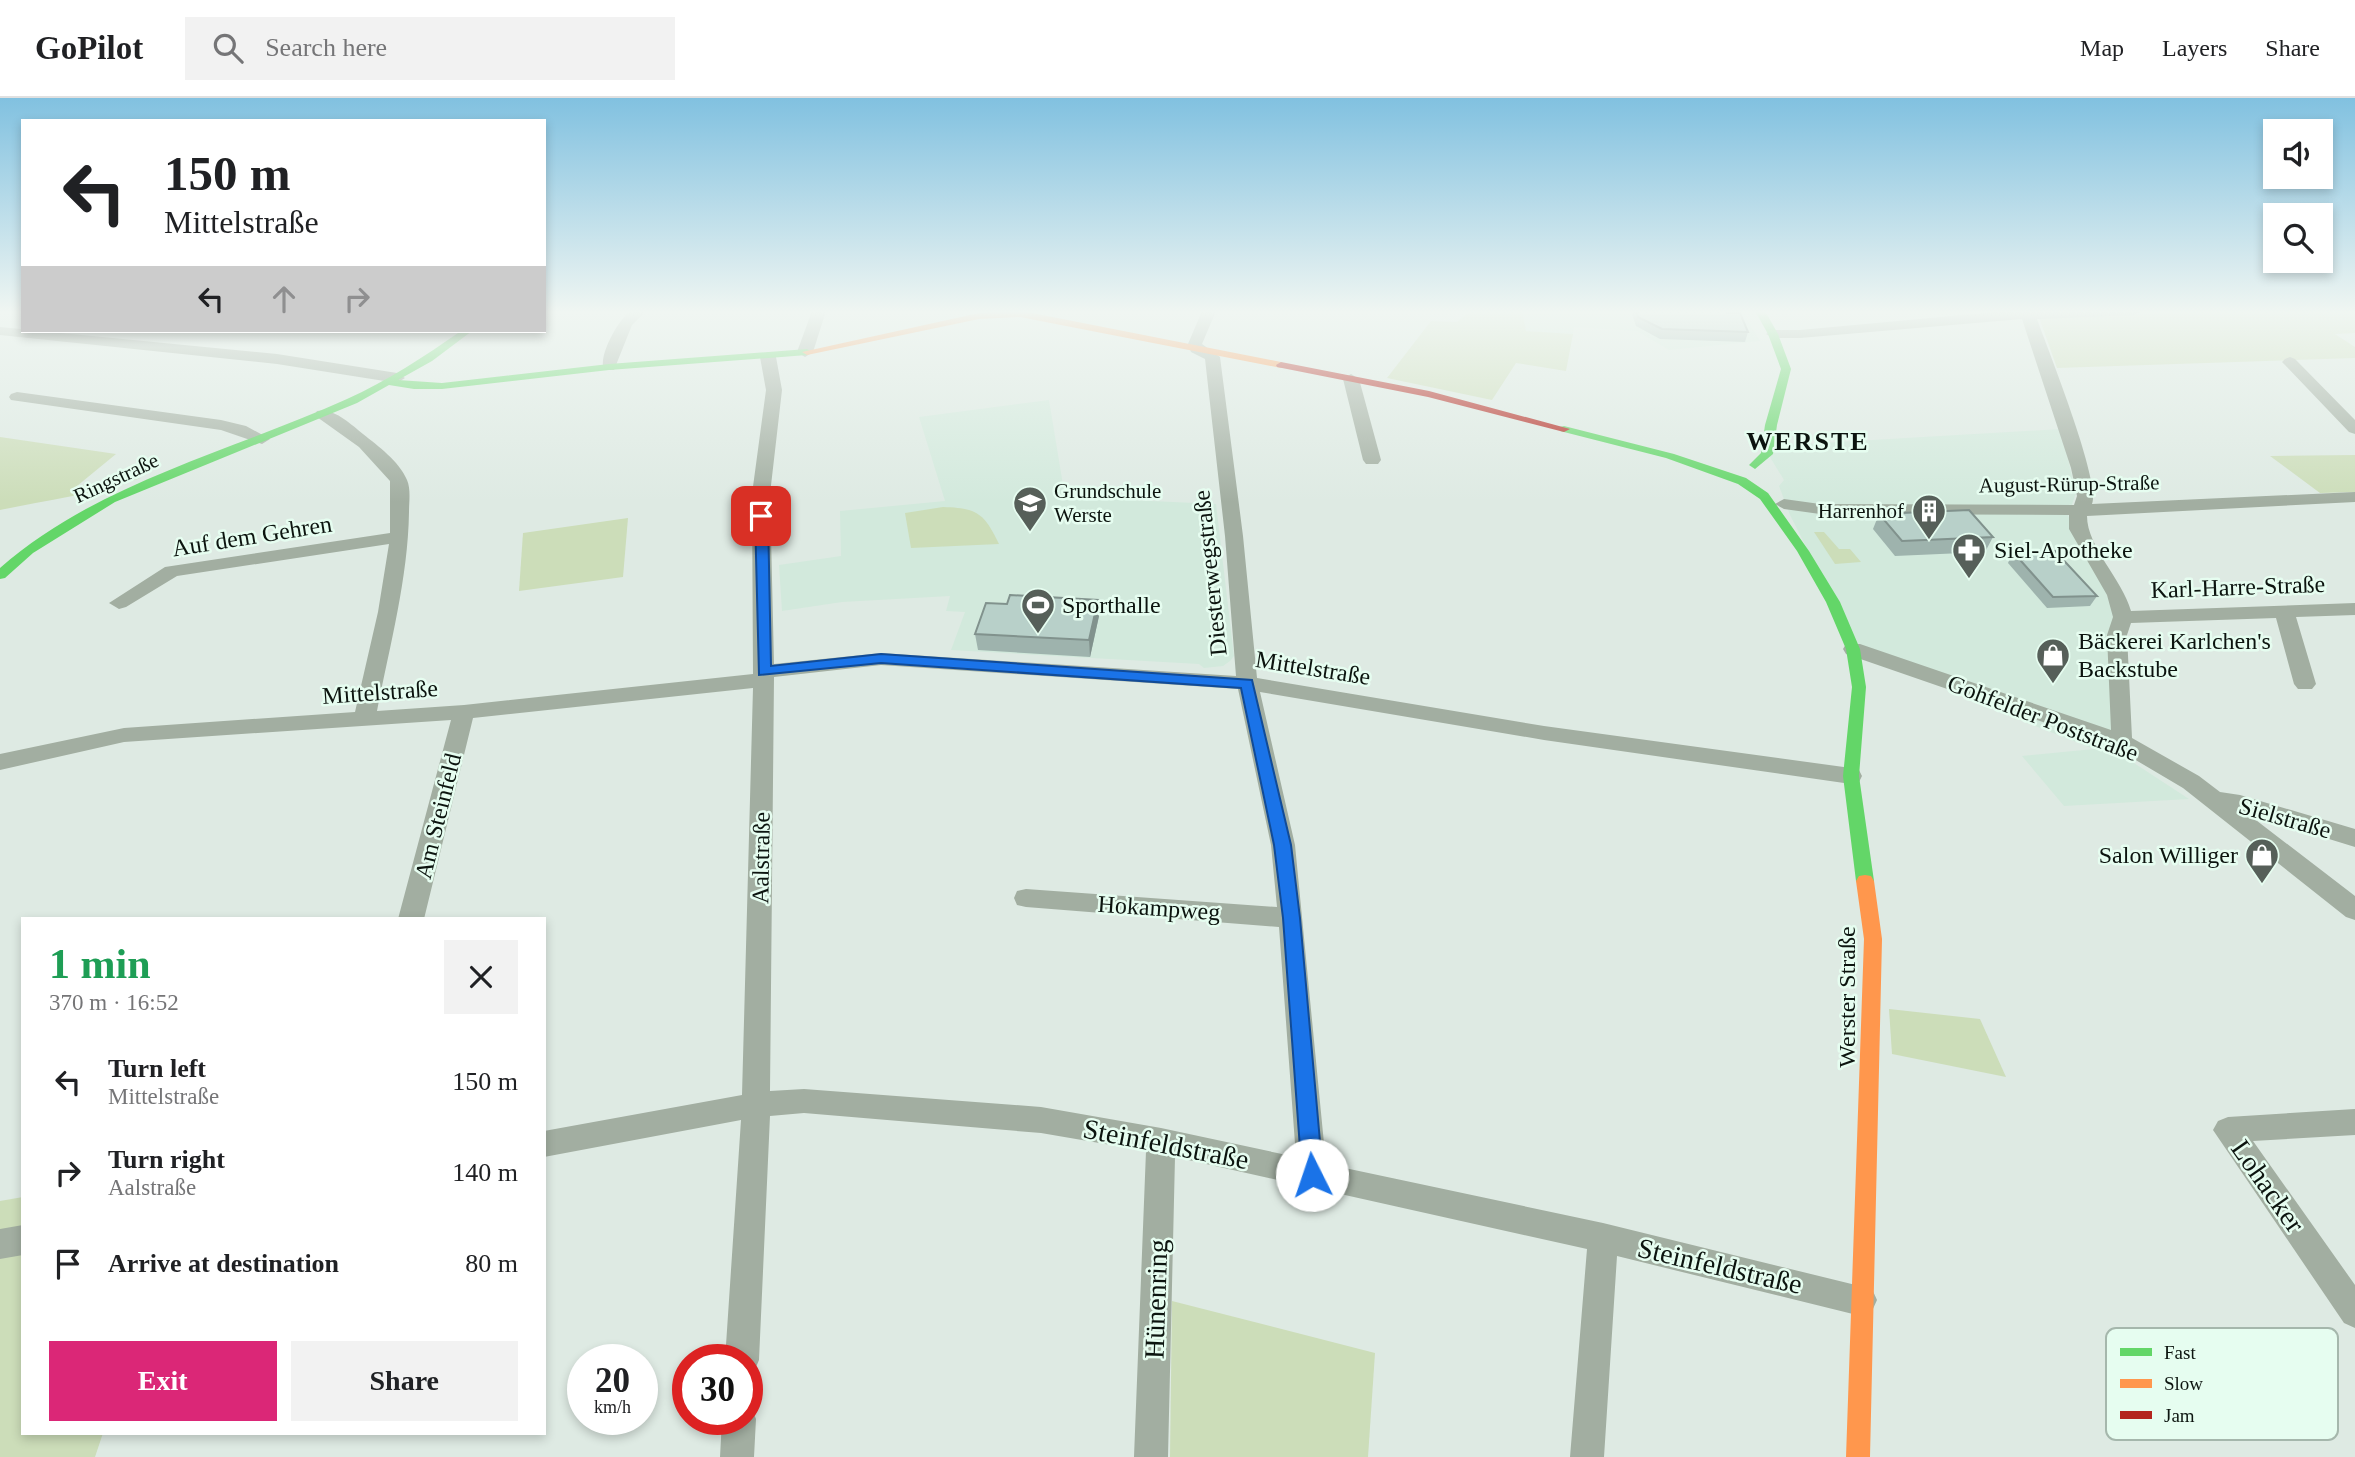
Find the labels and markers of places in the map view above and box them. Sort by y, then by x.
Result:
place label: Grundschule Werste [1054,479,1161,527]
school or university icon: Grundschule Werste [1011,484,1049,533]
pin [731,486,791,546]
building icon: Harrenhof [1910,492,1948,541]
place label: Harrenhof [1818,499,1904,523]
pharmacy icon: Siel-Apotheke [1950,531,1988,580]
place label: Siel-Apotheke [1994,537,2133,563]
sports icon: Sporthalle [1019,586,1057,635]
place label: Sporthalle [1062,592,1161,618]
place label: Bäckerei Karlchen's Backstube [2078,628,2271,682]
shop icon: Bäckerei Karlchen's Backstube [2034,636,2072,685]
shop icon: Salon Williger [2243,836,2281,885]
place label: Salon Williger [2099,842,2238,868]

